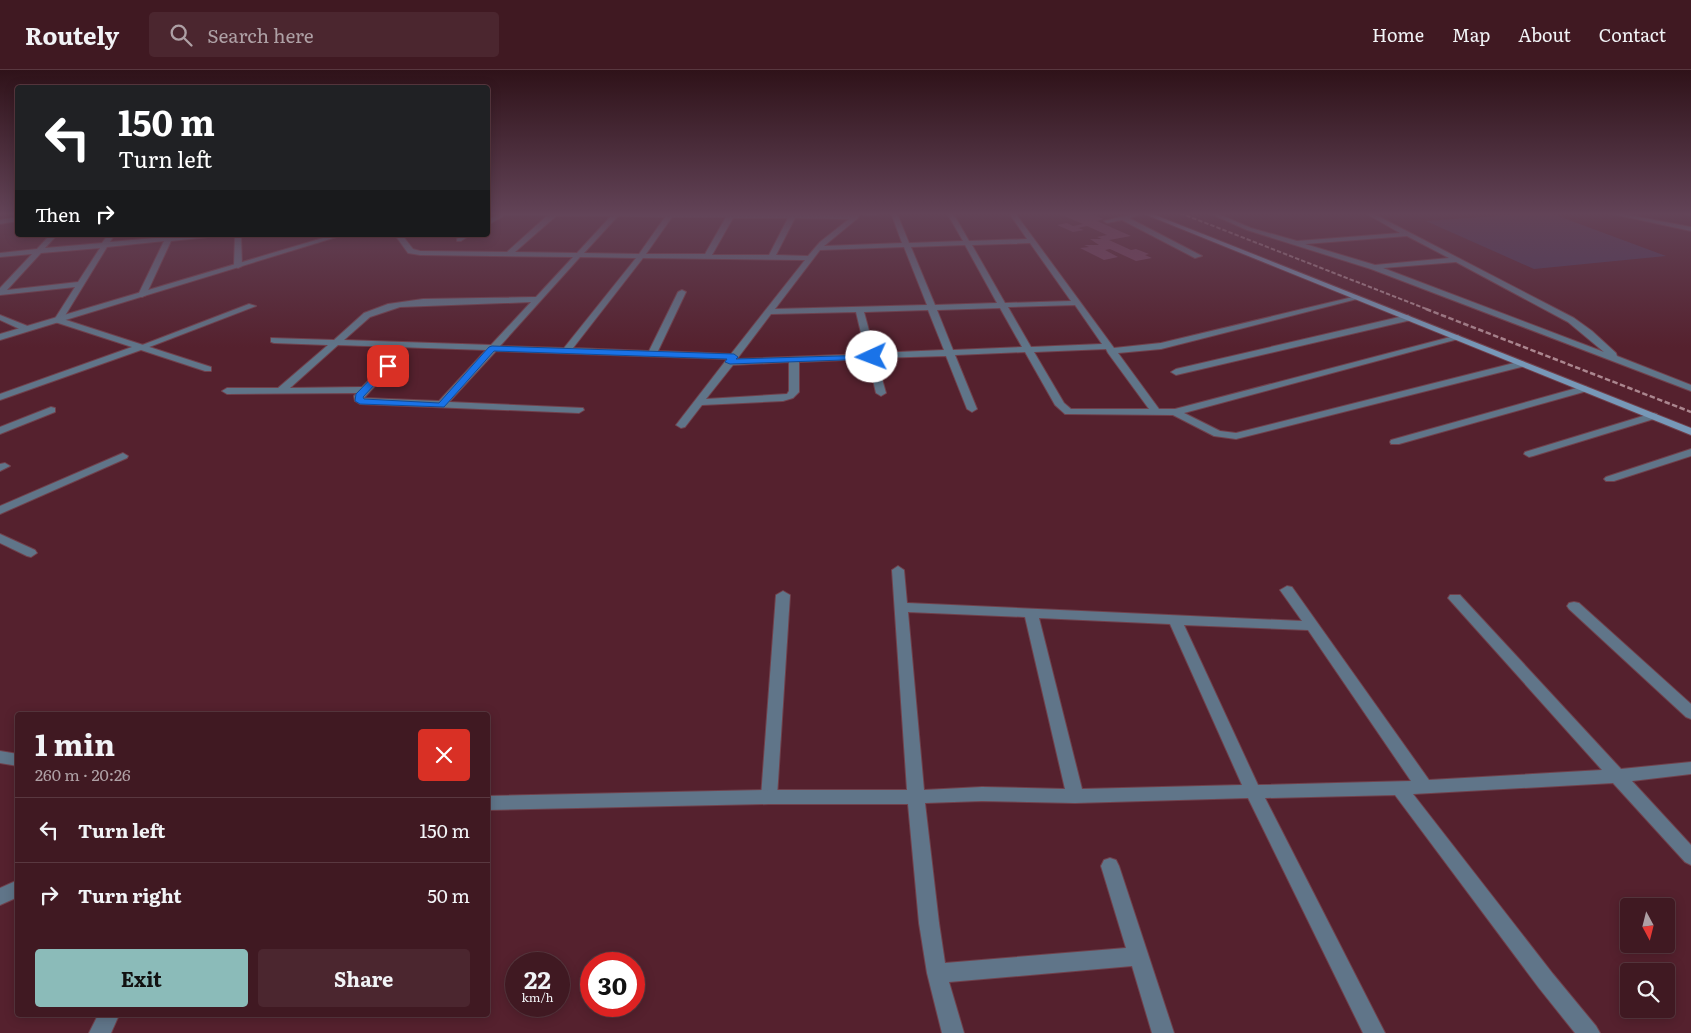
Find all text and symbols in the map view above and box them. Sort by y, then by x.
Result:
search box [149,12,499,57]
text: Routely [25,17,119,52]
icon: search [167,21,195,49]
text: Search here [207,21,314,49]
text: Home [1372,21,1424,48]
text: Map [1452,21,1490,48]
text: About [1518,21,1571,48]
text: Contact [1599,21,1666,48]
text: 150 m [118,95,215,147]
icon: left [35,105,100,170]
text: Turn left [118,142,212,175]
text: Then [35,200,81,228]
icon: right [91,200,119,228]
position arrow [845,330,897,382]
pin [367,345,409,387]
icon: arrive [374,352,402,380]
text: 1 min [35,721,115,765]
button: close [418,729,470,781]
text: 260 m · 20:26 [35,762,131,786]
icon: left [35,816,63,844]
text: Turn left [78,816,165,844]
text: 150 m [419,816,470,844]
icon: right [35,881,63,909]
text: Turn right [78,881,182,909]
text: 50 m [427,881,470,909]
north arrow [1620,898,1675,952]
map controls [1620,898,1675,1018]
button: Exit [35,949,248,1007]
button: Share [258,949,470,1007]
speed limit sign: 30 [580,952,645,1017]
text: 22 [524,960,551,997]
button: search [1620,963,1675,1018]
text: km/h [522,988,553,1006]

